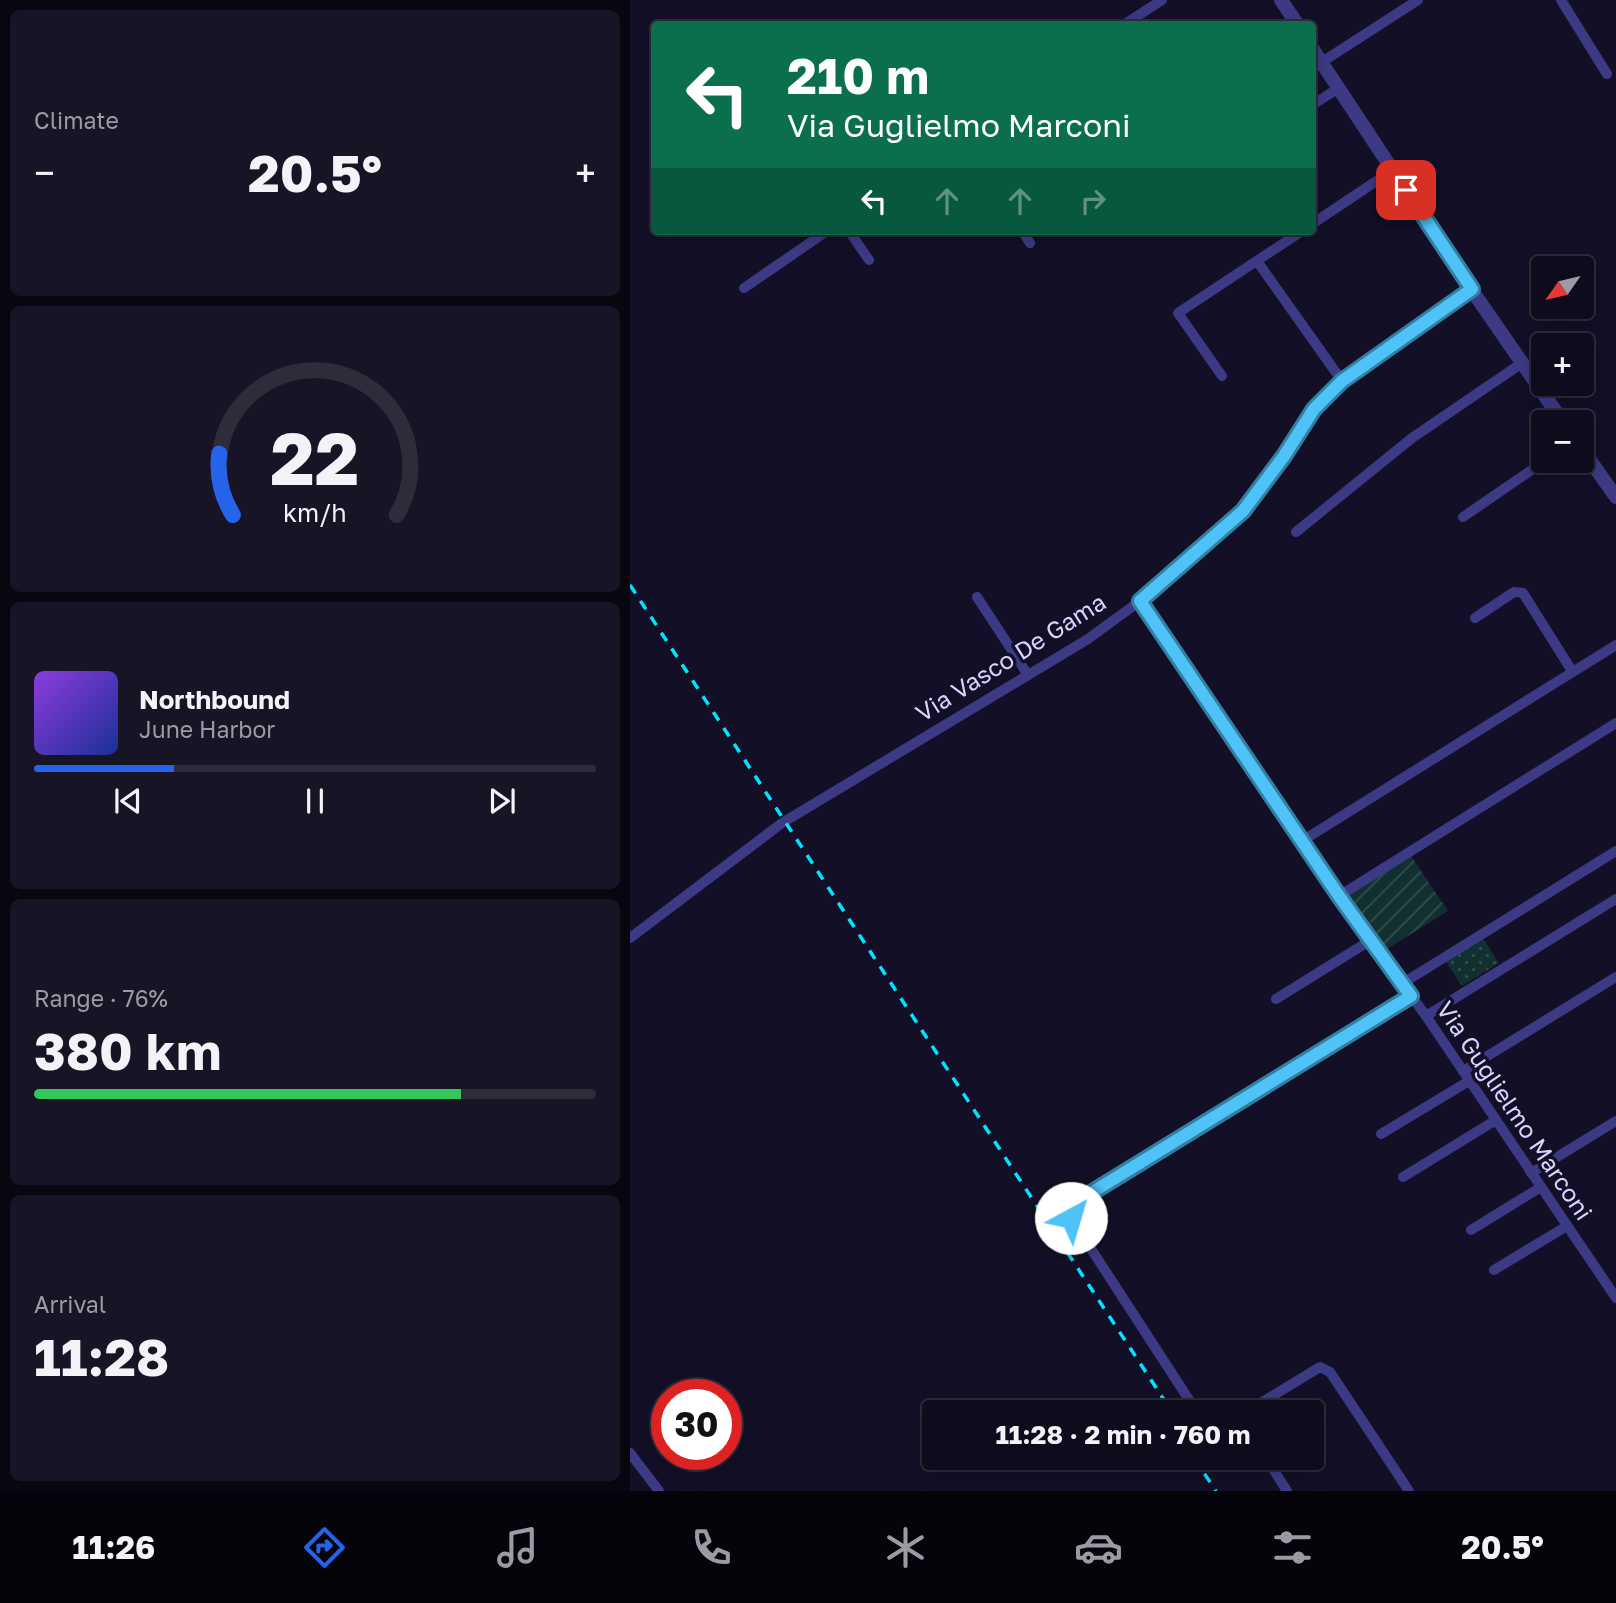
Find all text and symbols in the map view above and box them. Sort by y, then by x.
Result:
text: 210 m [787,46,929,105]
icon: left [672,49,763,140]
text: Climate [34,106,119,134]
text: Via Guglielmo Marconi [787,106,1131,144]
text: 20.5° [248,141,382,203]
text: − [34,150,55,195]
text: + [575,150,596,195]
pin [1376,160,1436,220]
icon: arrive [1387,171,1425,209]
icon: left [855,182,893,220]
icon: ahead [928,182,966,220]
icon: ahead [1001,182,1039,220]
icon: right [1074,182,1112,220]
north arrow [1531,256,1594,318]
map controls [1531,256,1594,473]
button: + [1531,333,1594,396]
button: − [1531,410,1594,473]
text: 22 [271,415,359,502]
text: km/h [283,497,347,528]
street label: Via Vasco De Gama [910,587,1111,727]
text: Northbound [139,684,290,715]
text: June Harbor [139,715,275,743]
icon: previous [109,782,147,820]
icon: pause [296,782,334,820]
icon: next [483,782,521,820]
text: Range · 76% [34,984,168,1012]
street label: Via Guglielmo Marconi [1431,995,1599,1225]
text: 380 km [34,1019,221,1081]
position arrow [1034,1181,1108,1255]
text: Arrival [34,1290,106,1318]
text: 11:28 [34,1325,169,1387]
speed limit sign: 30 [651,1379,742,1470]
text: 11:28 · 2 min · 760 m [995,1419,1251,1450]
icon: directions [300,1523,349,1572]
icon: music [493,1523,542,1572]
icon: phone [687,1523,736,1572]
icon: climate [881,1523,930,1572]
icon: car [1074,1523,1123,1572]
icon: filters [1268,1523,1317,1572]
text: 11:26 [72,1528,155,1566]
text: 20.5° [1461,1528,1544,1566]

